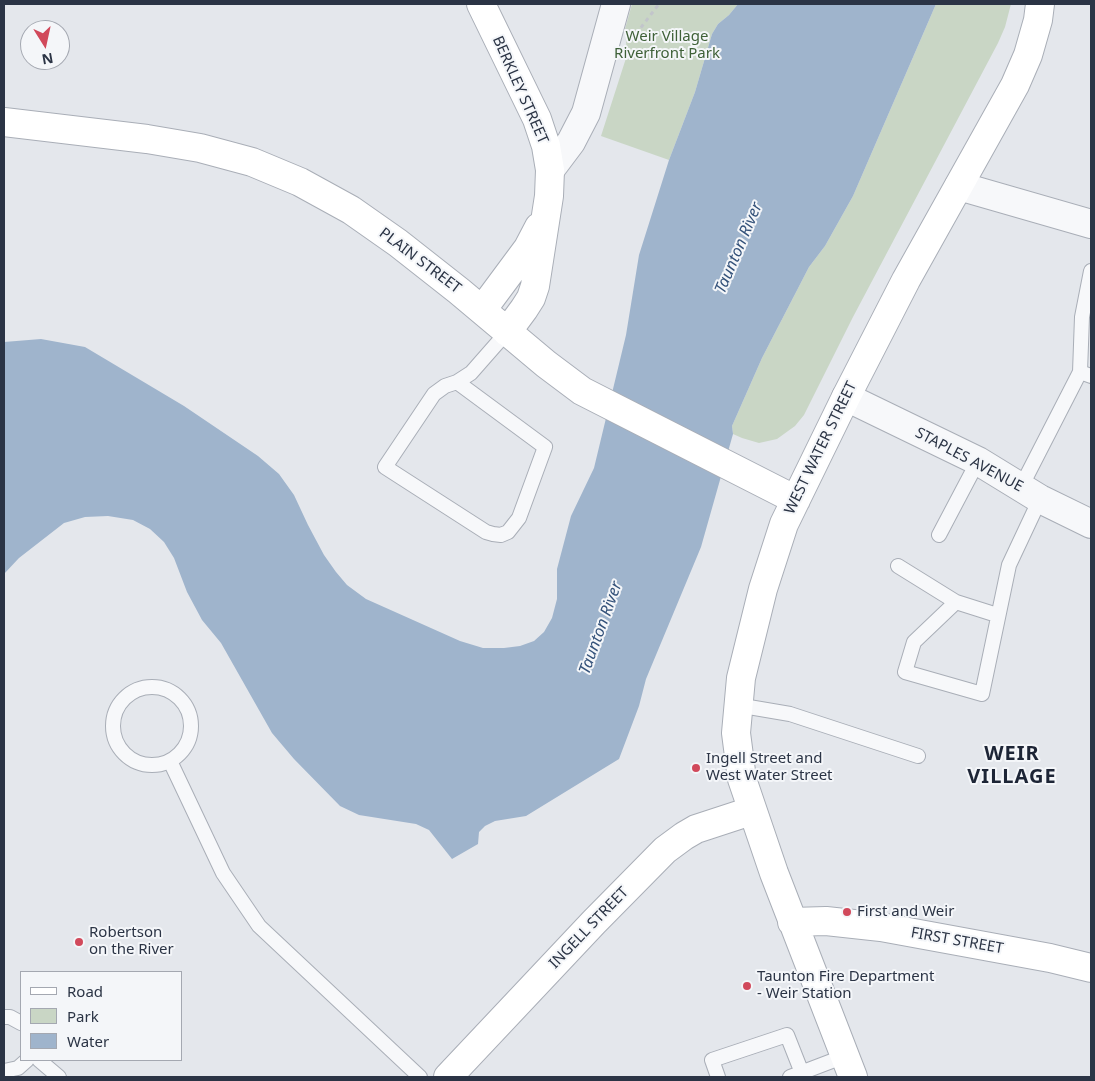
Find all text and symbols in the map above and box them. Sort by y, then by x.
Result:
north arrow [20,20,70,70]
park label: Weir Village Riverfront Park [614,28,720,63]
street label: BERKLEY STREET [488,33,552,147]
text: N [40,49,55,70]
water label: Taunton River [711,200,767,296]
street label: PLAIN STREET [376,224,464,298]
street label: WEST WATER STREET [781,379,861,517]
street label: STAPLES AVENUE [912,424,1026,496]
water label: Taunton River [575,579,627,677]
district label: WEIR VILLAGE [966,742,1058,789]
place label: Ingell Street and West Water Street [706,750,833,785]
marker: Ingell Street and West Water Street [690,762,702,774]
street label: INGELL STREET [546,884,632,972]
place label: First and Weir [857,903,954,921]
marker: First and Weir [841,906,853,918]
place label: Robertson on the River [89,924,174,959]
street label: FIRST STREET [909,924,1005,958]
marker: Robertson on the River [73,936,85,948]
place label: Taunton Fire Department - Weir Station [757,968,934,1003]
legend [20,971,182,1061]
marker: Taunton Fire Department - Weir Station [741,980,753,992]
text: Road [67,981,103,1001]
text: Park [67,1006,99,1026]
text: Water [67,1031,109,1051]

